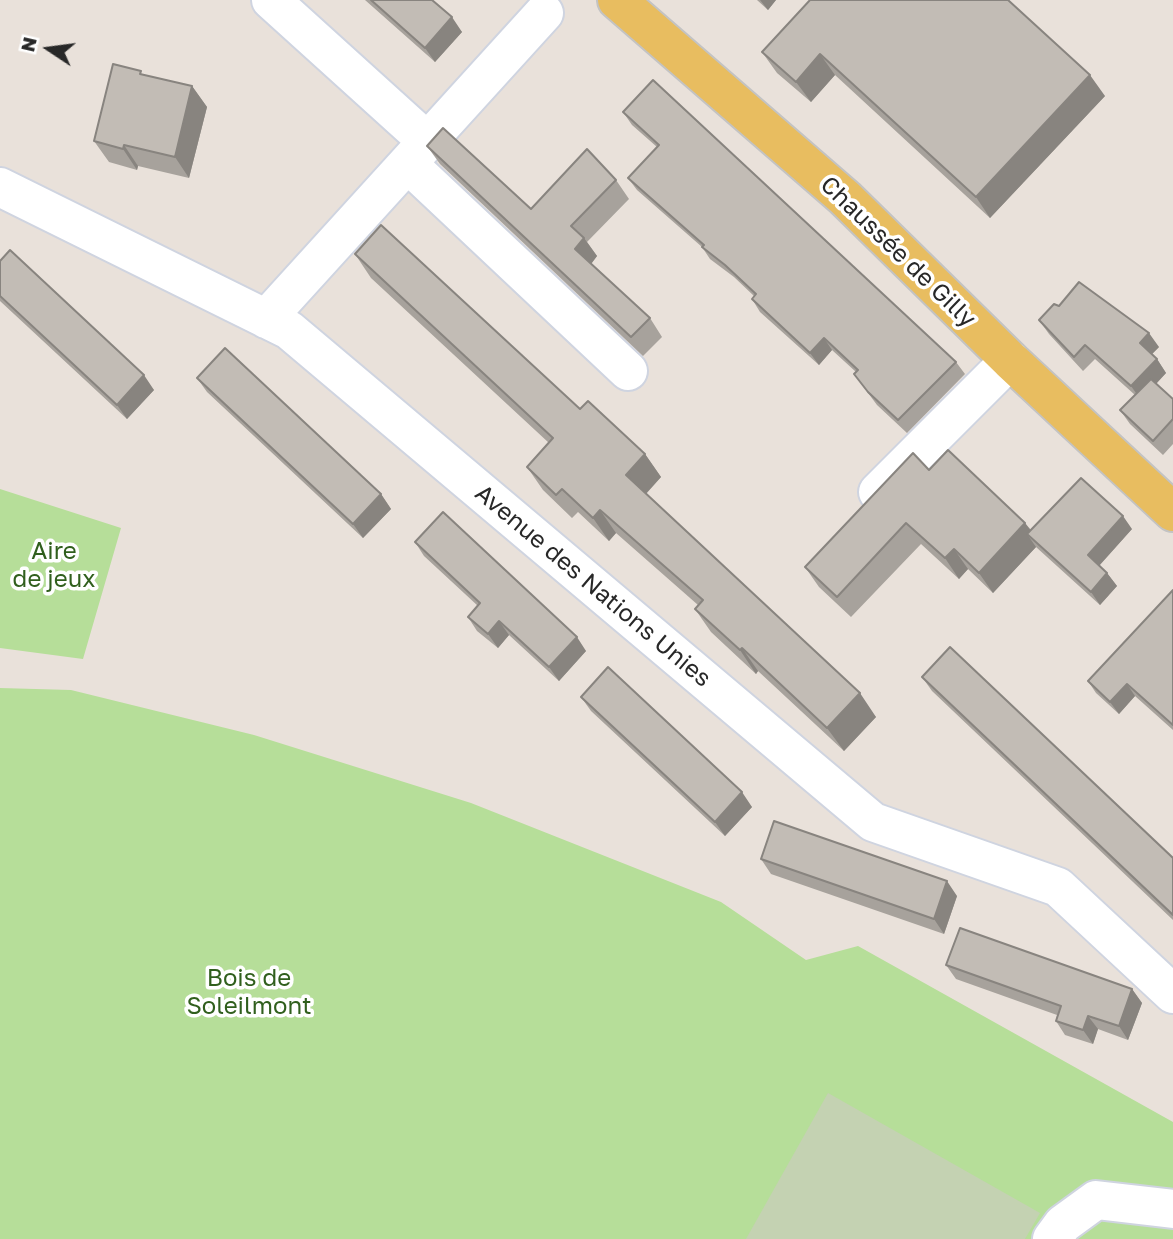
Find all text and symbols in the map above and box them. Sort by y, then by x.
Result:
north arrow [14,14,84,84]
text: N [15,35,41,54]
street label: Chaussée de Gilly [814,171,982,333]
street label: Avenue des Nations Unies [469,479,717,693]
park label: Aire de jeux [13,537,95,593]
park label: Bois de Soleilmont [187,964,311,1020]

